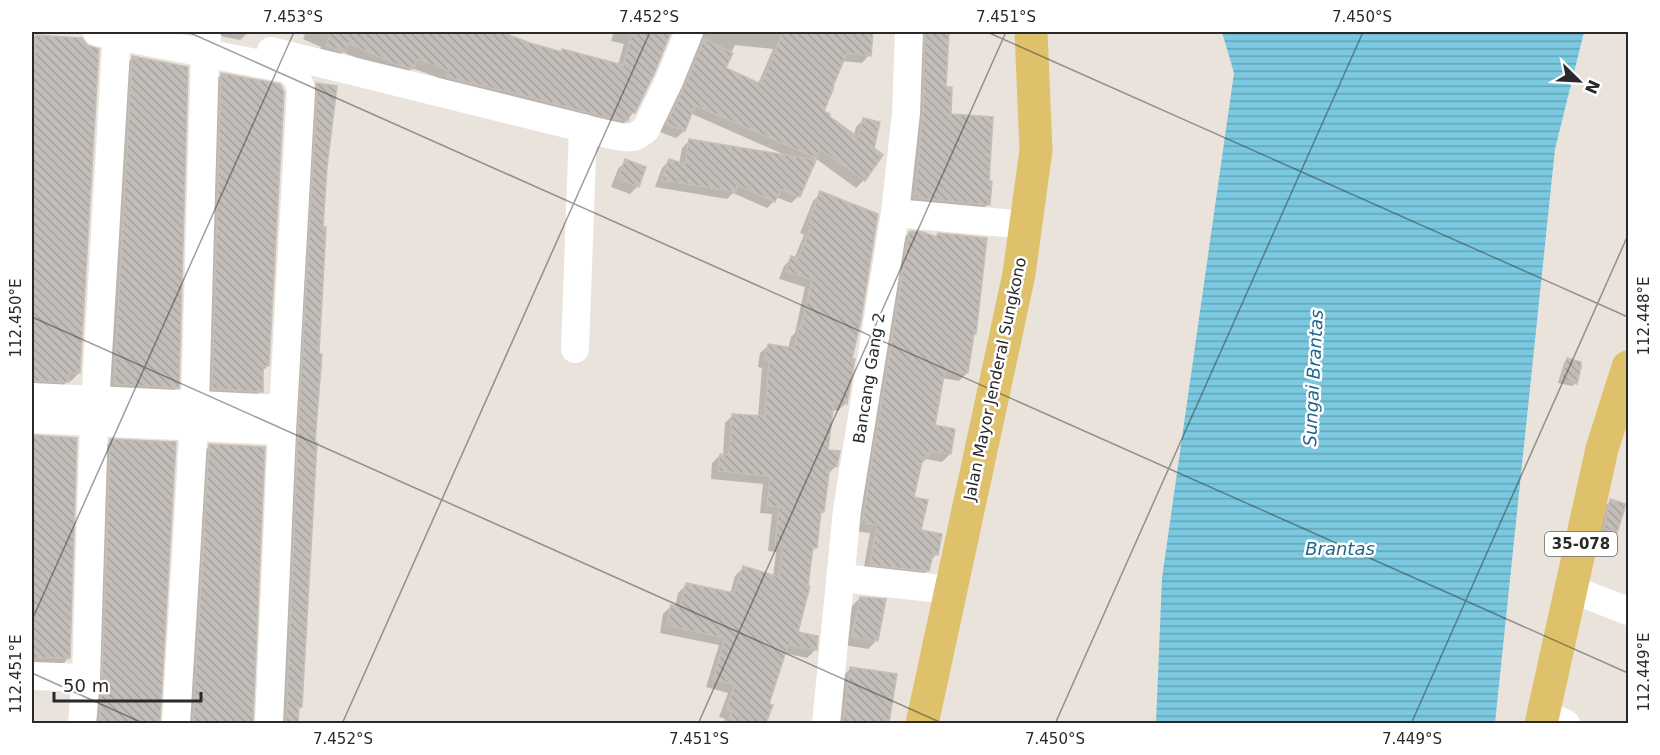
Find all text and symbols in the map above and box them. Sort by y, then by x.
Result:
text: 7.453°S [263,8,323,26]
text: 7.452°S [619,8,679,26]
text: 7.451°S [976,8,1036,26]
text: 7.450°S [1332,8,1392,26]
north arrow [1549,51,1609,111]
text: N [1581,77,1604,97]
street label: Jalan Mayor Jenderal Sungkono [960,256,1030,503]
text: 112.448°E [1635,276,1653,356]
text: 112.450°E [7,278,25,358]
water label: Sungai Brantas [1299,309,1327,447]
street label: Bancang Gang 2 [849,311,889,445]
road number: 35-078 [1545,532,1617,556]
water label: Brantas [1305,538,1375,559]
text: 112.449°E [1635,632,1653,712]
text: 112.451°E [7,634,25,714]
scale bar [54,665,201,703]
text: 50 m [63,675,109,696]
text: 7.452°S [313,730,373,748]
text: 7.451°S [669,730,729,748]
text: 7.450°S [1025,730,1085,748]
text: 7.449°S [1382,730,1442,748]

